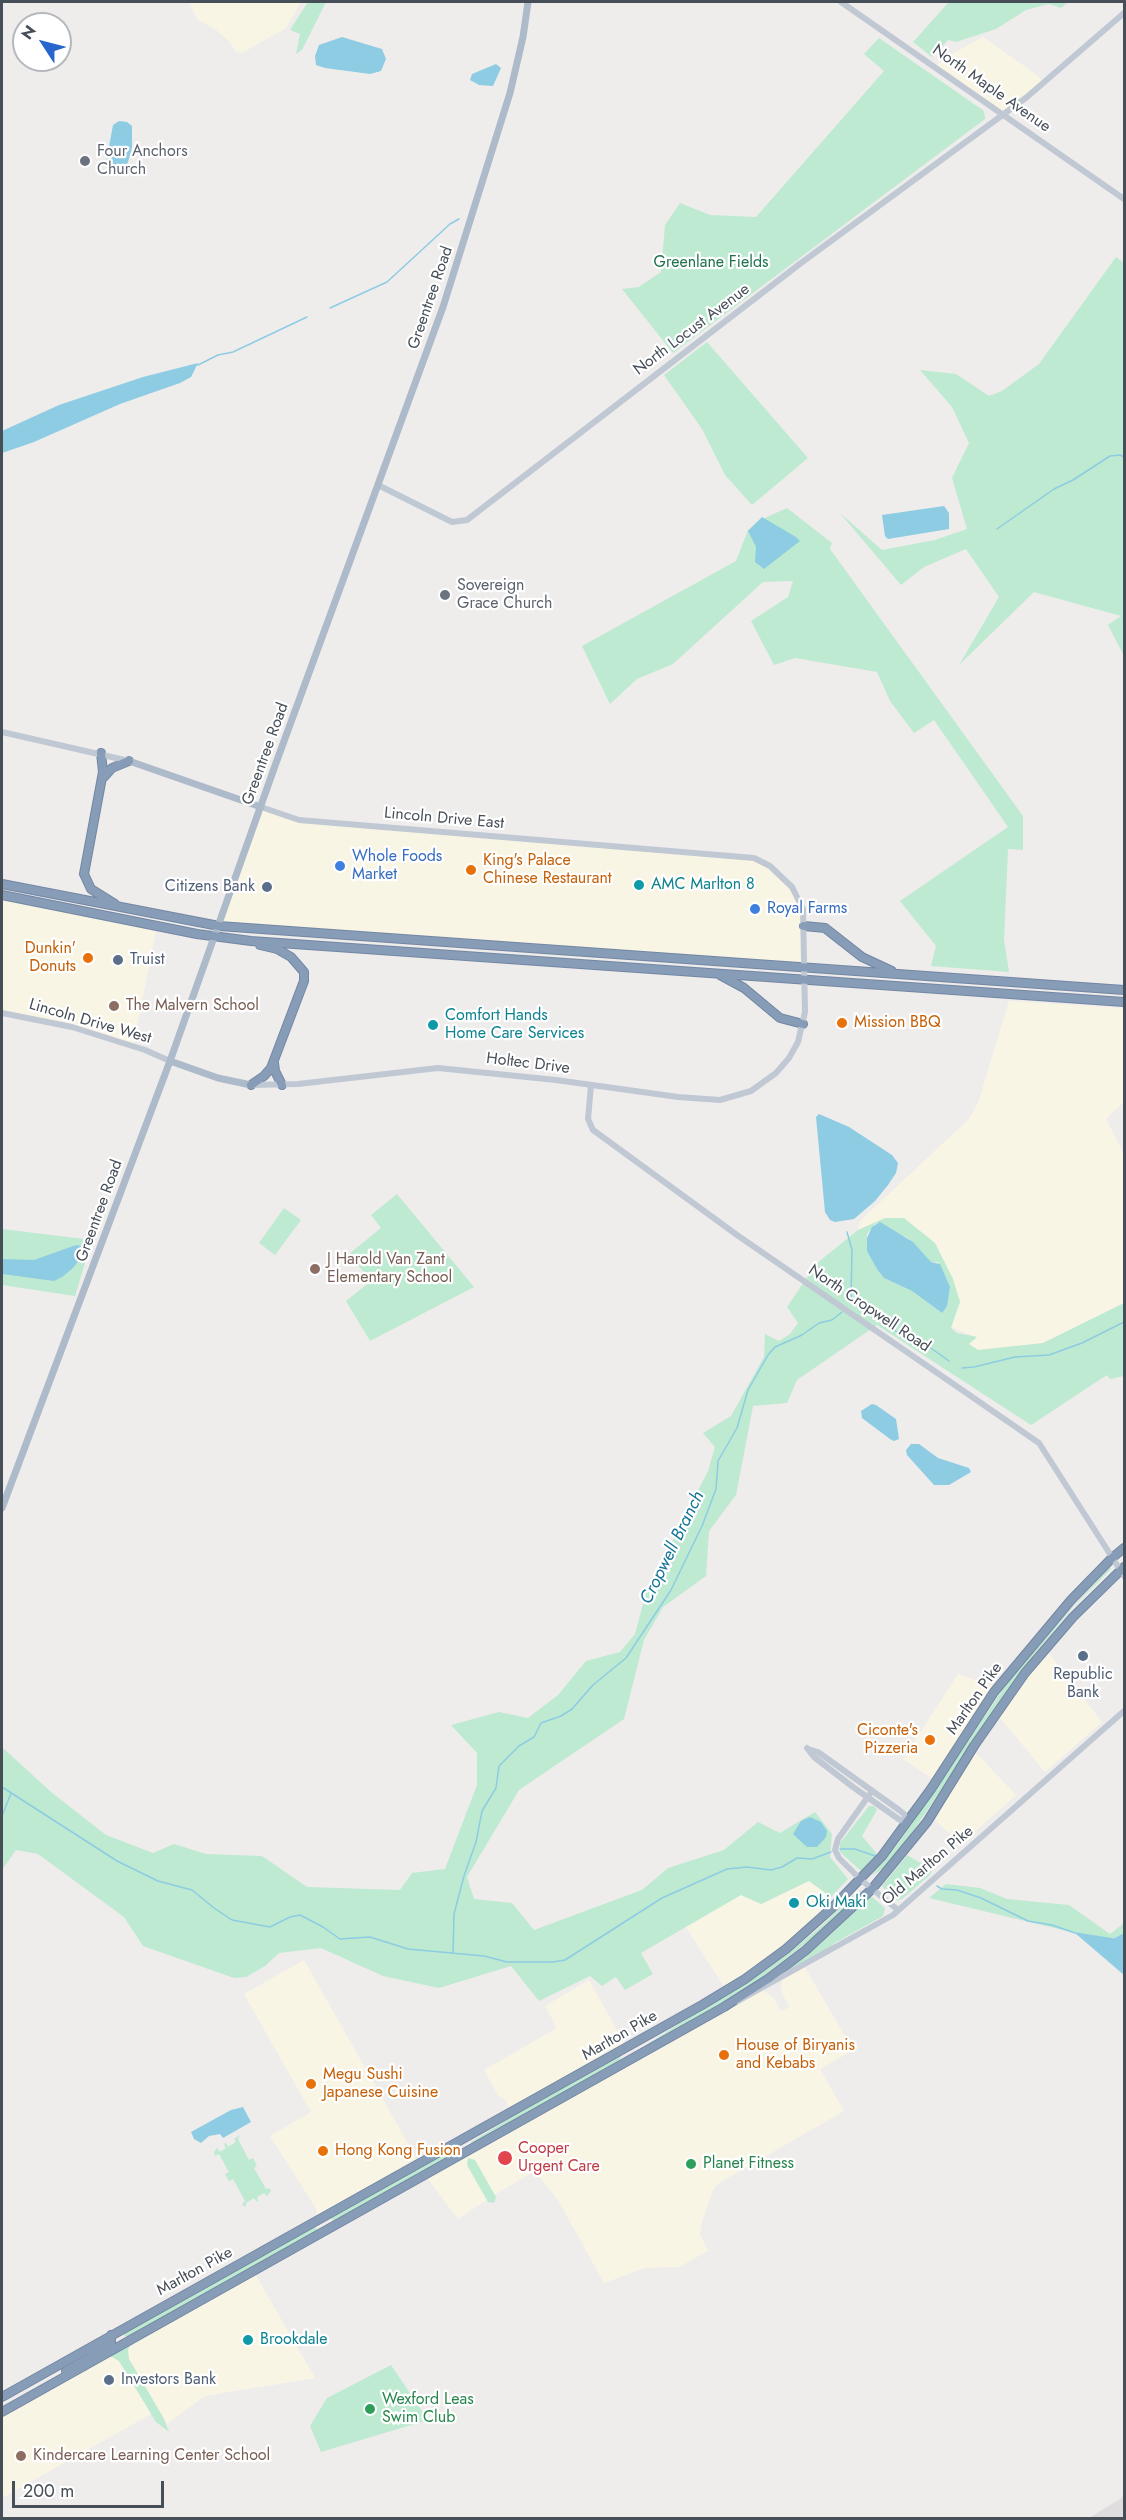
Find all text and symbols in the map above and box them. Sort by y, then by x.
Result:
north arrow [12,12,72,72]
text: N [16,20,42,44]
street label: North Maple Avenue [928,41,1054,137]
place label: Four Anchors Church [97,142,188,180]
marker: Four Anchors Church [78,154,92,168]
street label: Greentree Road [404,244,458,352]
park label: Greenlane Fields [654,253,768,273]
street label: North Locust Avenue [630,280,754,380]
place label: Sovereign Grace Church [457,576,552,614]
marker: Sovereign Grace Church [438,588,452,602]
street label: Greentree Road [239,700,293,808]
street label: Lincoln Drive East [383,804,505,834]
place label: Whole Foods Market [352,847,442,885]
place label: King's Palace Chinese Restaurant [483,851,612,889]
marker: Whole Foods Market [333,859,347,873]
marker: King's Palace Chinese Restaurant [464,863,478,877]
place label: AMC Marlton 8 [651,875,755,895]
place label: Citizens Bank [165,877,255,897]
marker: AMC Marlton 8 [632,878,646,892]
marker: Citizens Bank [260,880,274,894]
place label: Royal Farms [767,899,847,919]
marker: Royal Farms [748,902,762,916]
place label: Dunkin' Donuts [25,939,76,977]
place label: Truist [130,950,164,970]
marker: Dunkin' Donuts [81,951,95,965]
marker: Truist [111,953,125,967]
street label: Lincoln Drive West [27,995,153,1049]
place label: The Malvern School [126,996,259,1016]
marker: The Malvern School [107,999,121,1013]
place label: Comfort Hands Home Care Services [445,1006,584,1044]
place label: Mission BBQ [854,1013,941,1033]
marker: Mission BBQ [835,1016,849,1030]
marker: Comfort Hands Home Care Services [426,1018,440,1032]
street label: Holtec Drive [485,1049,571,1079]
street label: Greentree Road [73,1157,127,1265]
place label: J Harold Van Zant Elementary School [327,1250,452,1288]
street label: North Cropwell Road [804,1261,934,1357]
marker: J Harold Van Zant Elementary School [308,1262,322,1276]
water label: Cropwell Branch [636,1488,710,1608]
marker: Republic Bank [1076,1649,1090,1663]
street label: Marlton Pike [943,1659,1007,1739]
place label: Republic Bank [1053,1665,1113,1703]
place label: Ciconte's Pizzeria [857,1721,918,1759]
marker: Ciconte's Pizzeria [923,1733,937,1747]
street label: Old Marlton Pike [878,1822,978,1910]
place label: Oki Maki [806,1893,866,1913]
marker: Oki Maki [787,1896,801,1910]
street label: Marlton Pike [579,2007,661,2065]
place label: House of Biryanis and Kebabs [736,2036,855,2074]
marker: House of Biryanis and Kebabs [717,2048,731,2062]
place label: Megu Sushi Japanese Cuisine [323,2065,438,2103]
marker: Megu Sushi Japanese Cuisine [304,2077,318,2091]
place label: Cooper Urgent Care [518,2139,600,2177]
place label: Hong Kong Fusion [335,2141,461,2161]
marker: Hong Kong Fusion [316,2144,330,2158]
marker: Cooper Urgent Care [496,2149,514,2167]
place label: Planet Fitness [703,2154,794,2174]
marker: Planet Fitness [684,2157,698,2171]
street label: Marlton Pike [154,2243,236,2301]
place label: Brookdale [260,2330,327,2350]
marker: Brookdale [241,2333,255,2347]
place label: Investors Bank [121,2370,216,2390]
marker: Investors Bank [102,2373,116,2387]
place label: Wexford Leas Swim Club [382,2390,474,2428]
marker: Wexford Leas Swim Club [363,2402,377,2416]
place label: Kindercare Learning Center School [33,2446,270,2466]
marker: Kindercare Learning Center School [14,2449,28,2463]
scale bar [15,2469,166,2507]
text: 200 m [23,2478,74,2504]

